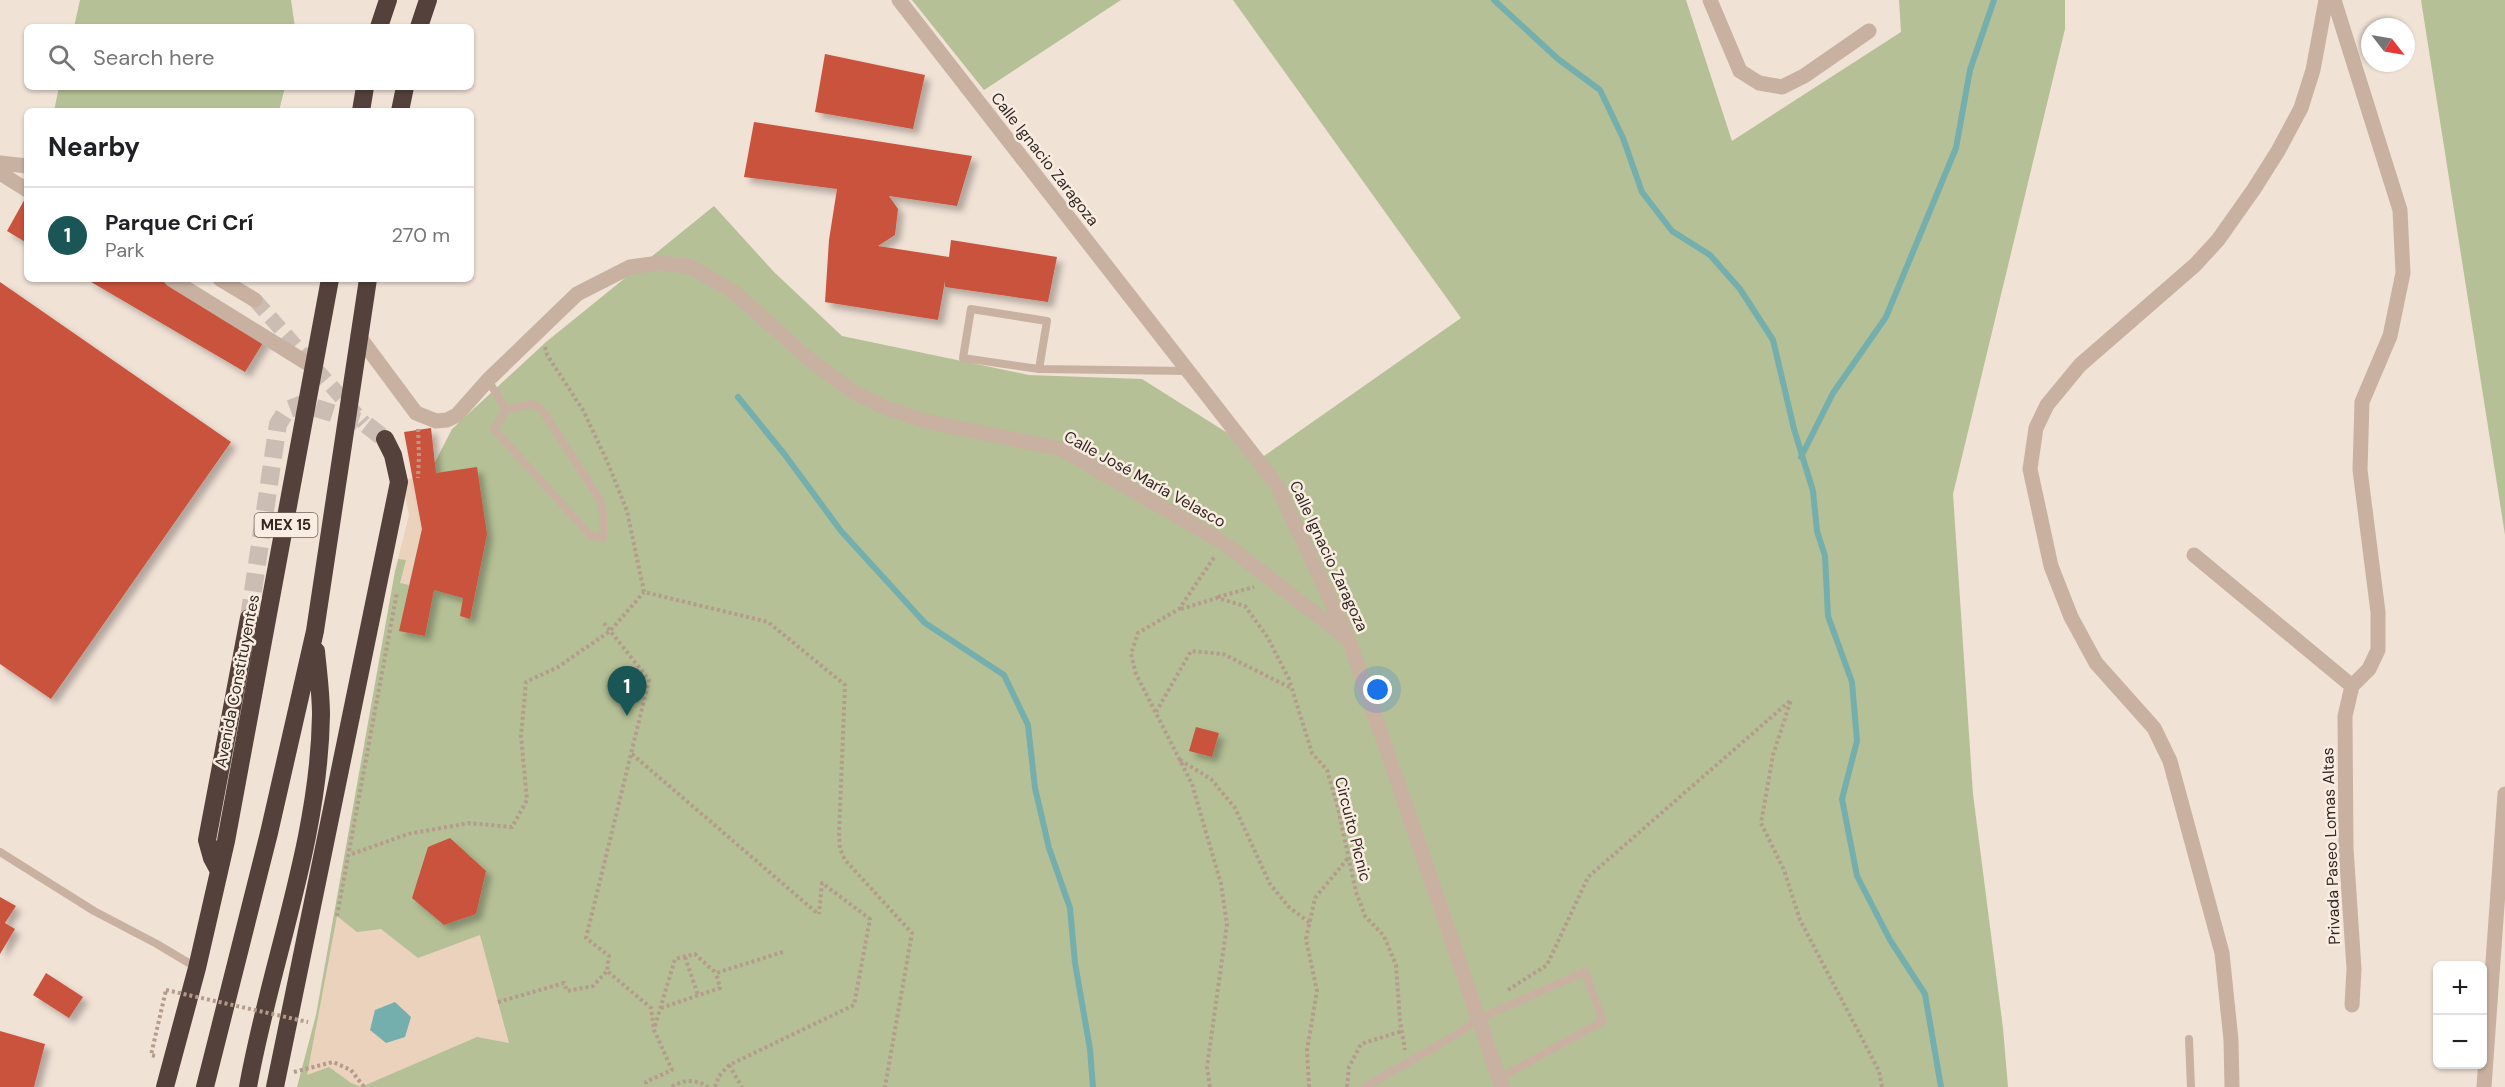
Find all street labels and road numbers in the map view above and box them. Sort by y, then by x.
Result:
street label: Calle Ignacio Zaragoza [986,88,1104,230]
street label: Calle José María Velasco [1060,426,1230,532]
street label: Calle Ignacio Zaragoza [1285,477,1373,635]
road number: MEX 15 [254,513,318,537]
street label: Avenida Constituyentes [210,593,264,769]
street label: Privada Paseo Lomas Altas [2317,747,2345,945]
street label: Circuito Pícnic [1330,775,1376,883]

